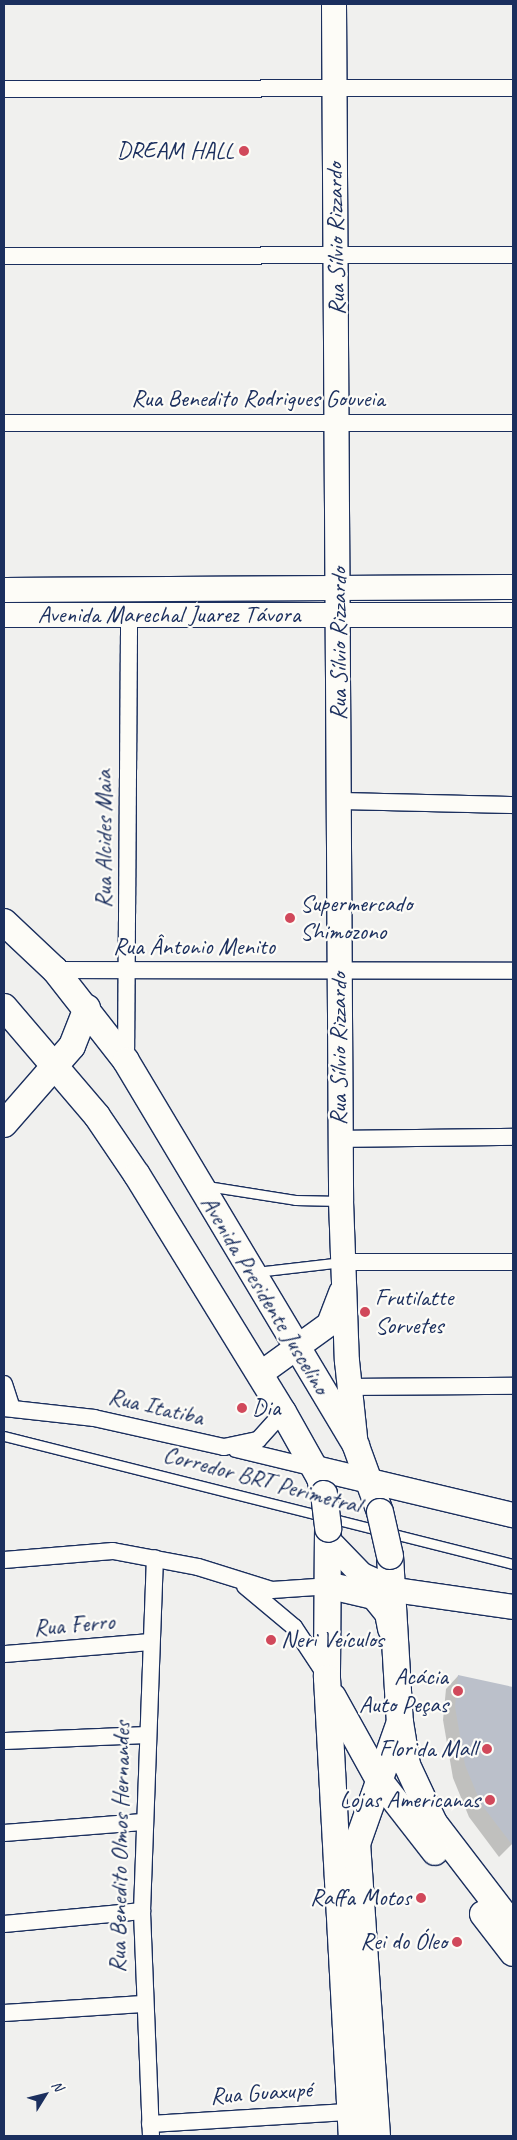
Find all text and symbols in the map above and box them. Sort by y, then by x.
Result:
place label: DREAM HALL [116,137,234,165]
marker: DREAM HALL [238,145,250,157]
street label: Rua Sílvio Rizzardo [320,163,352,315]
street label: Rua Benedito Rodrigues Gouveia [131,385,385,413]
street label: Rua Sílvio Rizzardo [325,568,353,720]
street label: Avenida Marechal Juarez Távora [38,601,300,629]
street label: Rua Alcides Maia [90,770,118,908]
place label: Supermercado Shimozono [300,890,412,946]
marker: Supermercado Shimozono [284,912,296,924]
street label: Rua Ântonio Menito [113,933,275,961]
street label: Rua Sílvio Rizzardo [325,973,353,1125]
street label: Avenida Presidente Juscelino [194,1191,336,1399]
place label: Frutilatte Sorvetes [375,1284,453,1340]
marker: Frutilatte Sorvetes [359,1306,371,1318]
street label: Rua Itatiba [105,1382,207,1432]
place label: Dia [252,1394,280,1422]
marker: Dia [236,1402,248,1414]
street label: Corredor BRT Perimetral [160,1440,364,1520]
street label: Rua Ferro [33,1607,115,1643]
place label: Neri Veículos [281,1626,384,1654]
marker: Neri Veículos [265,1634,277,1646]
place label: Acácia Auto Peças [359,1663,448,1719]
marker: Acácia Auto Peças [452,1685,464,1697]
street label: Rua Benedito Olmos Hernandes [103,1721,137,1973]
place label: Florida Mall [379,1735,477,1763]
marker: Florida Mall [481,1743,493,1755]
place label: Lojas Americanas [338,1786,480,1814]
marker: Lojas Americanas [484,1794,496,1806]
place label: Raffa Motos [310,1884,411,1912]
marker: Raffa Motos [415,1892,427,1904]
place label: Rei do Óleo [360,1928,447,1956]
marker: Rei do Óleo [451,1936,463,1948]
north arrow [20,2070,70,2120]
street label: Rua Guaxupé [210,2075,312,2111]
text: N [48,2077,67,2094]

